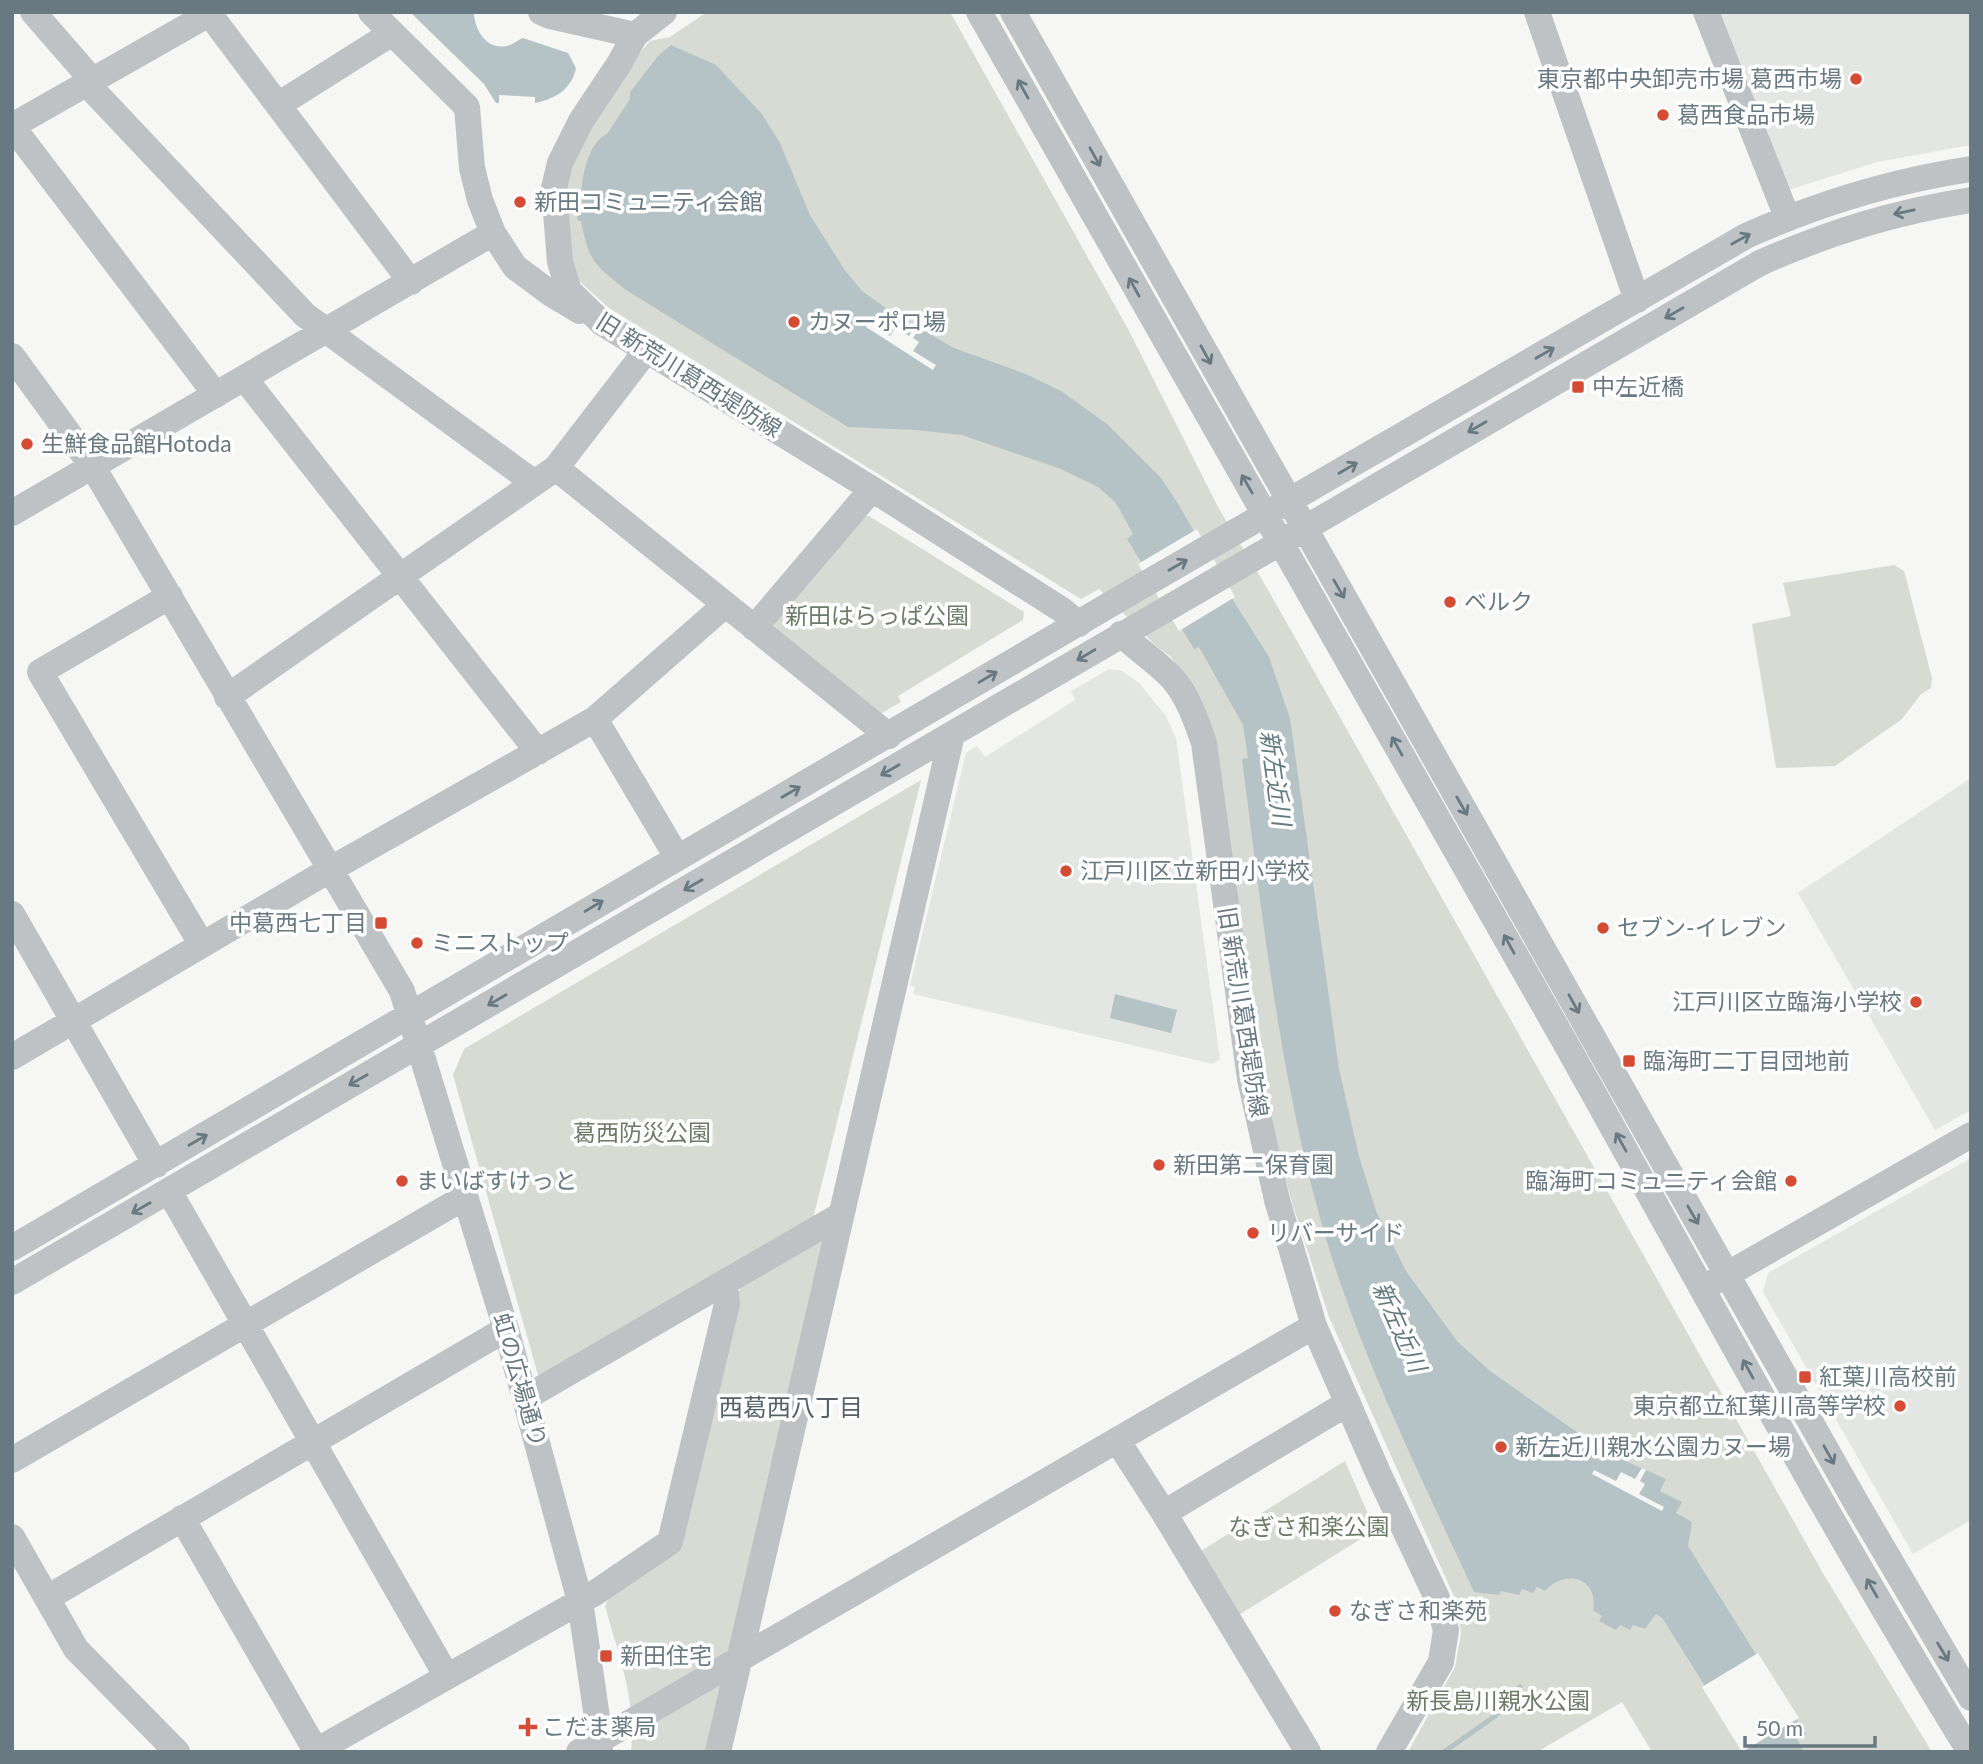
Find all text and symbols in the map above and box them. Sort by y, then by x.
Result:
place label: 東京都中央卸売市場 葛西市場 [1537,64,1842,92]
marker: 東京都中央卸売市場 葛西市場 [1848,71,1864,87]
one-way arrow [1016,79,1029,100]
place label: 葛西食品市場 [1677,100,1815,128]
marker: 葛西食品市場 [1655,107,1671,123]
one-way arrow [1089,146,1102,167]
place label: 新田コミュニティ会館 [534,187,763,215]
marker: 新田コミュニティ会館 [512,194,528,210]
one-way arrow [1893,206,1916,219]
one-way arrow [1731,232,1751,246]
one-way arrow [1127,277,1140,298]
street label: 旧 新荒川葛西堤防線 [592,306,787,442]
one-way arrow [1665,306,1685,320]
place label: カヌーポロ場 [808,307,946,335]
marker: カヌーポロ場 [786,314,802,330]
one-way arrow [1199,345,1213,365]
one-way arrow [1534,346,1554,360]
place label: 中左近橋 [1592,372,1684,400]
marker: 中左近橋 [1570,379,1586,395]
one-way arrow [1468,421,1488,435]
place label: 生鮮食品館Hotoda [41,429,232,457]
marker: 生鮮食品館Hotoda [19,436,35,452]
one-way arrow [1338,461,1358,475]
one-way arrow [1240,475,1254,495]
one-way arrow [1168,558,1188,572]
one-way arrow [1332,578,1346,598]
place label: ベルク [1464,587,1533,615]
marker: ベルク [1442,594,1458,610]
park label: 新田はらっぱ公園 [785,601,969,629]
one-way arrow [1076,648,1096,662]
one-way arrow [977,670,997,684]
water label: 新左近川 [1255,728,1298,830]
one-way arrow [1390,736,1404,756]
one-way arrow [880,763,900,777]
one-way arrow [781,785,801,799]
one-way arrow [1455,795,1469,815]
place label: 江戸川区立新田小学校 [1080,856,1310,884]
marker: 江戸川区立新田小学校 [1058,863,1074,879]
one-way arrow [684,878,704,892]
one-way arrow [584,899,604,913]
street label: 旧 新荒川葛西堤防線 [1214,905,1274,1119]
place label: 中葛西七丁目 [229,908,367,936]
place label: セブン-イレブン [1617,913,1787,941]
marker: 中葛西七丁目 [373,915,389,931]
marker: セブン-イレブン [1595,920,1611,936]
place label: ミニストップ [431,928,569,956]
one-way arrow [1502,934,1516,954]
marker: ミニストップ [409,935,425,951]
place label: 江戸川区立臨海小学校 [1672,987,1902,1015]
one-way arrow [487,993,507,1007]
one-way arrow [1567,993,1581,1013]
marker: 江戸川区立臨海小学校 [1908,994,1924,1010]
place label: 臨海町二丁目団地前 [1643,1046,1850,1074]
marker: 臨海町二丁目団地前 [1621,1053,1637,1069]
one-way arrow [349,1073,369,1087]
park label: 葛西防災公園 [573,1118,711,1146]
one-way arrow [1614,1132,1628,1152]
one-way arrow [188,1133,208,1147]
place label: 新田第二保育園 [1173,1150,1334,1178]
marker: 新田第二保育園 [1151,1157,1167,1173]
place label: まいばすけっと [416,1166,577,1194]
place label: 臨海町コミュニティ会館 [1525,1166,1777,1194]
marker: まいばすけっと [394,1173,410,1189]
marker: 臨海町コミュニティ会館 [1783,1173,1799,1189]
one-way arrow [131,1201,151,1215]
one-way arrow [1686,1204,1700,1224]
place label: リバーサイド [1267,1218,1405,1246]
marker: リバーサイド [1245,1225,1261,1241]
water label: 新左近川 [1368,1277,1434,1379]
street label: 虹の広場通り [488,1310,553,1450]
one-way arrow [1741,1359,1755,1379]
place label: 紅葉川高校前 [1819,1362,1957,1390]
marker: 紅葉川高校前 [1797,1369,1813,1385]
place label: 東京都立紅葉川高等学校 [1633,1391,1886,1419]
district label: 西葛西八丁目 [719,1392,863,1421]
marker: 東京都立紅葉川高等学校 [1892,1398,1908,1414]
place label: 新左近川親水公園カヌー場 [1515,1432,1791,1460]
marker: 新左近川親水公園カヌー場 [1493,1439,1509,1455]
one-way arrow [1823,1444,1836,1465]
park label: なぎさ和楽公園 [1229,1512,1390,1540]
one-way arrow [1865,1579,1879,1599]
place label: なぎさ和楽苑 [1349,1596,1487,1624]
marker: なぎさ和楽苑 [1327,1603,1343,1619]
place label: 新田住宅 [620,1641,712,1669]
one-way arrow [1936,1642,1950,1662]
marker: 新田住宅 [598,1648,614,1664]
park label: 新長島川親水公園 [1406,1686,1590,1714]
scale bar [1745,1704,1874,1748]
place label: こだま薬局 [542,1712,657,1740]
text: 50 m [1756,1715,1803,1740]
marker: こだま薬局 [520,1719,536,1735]

